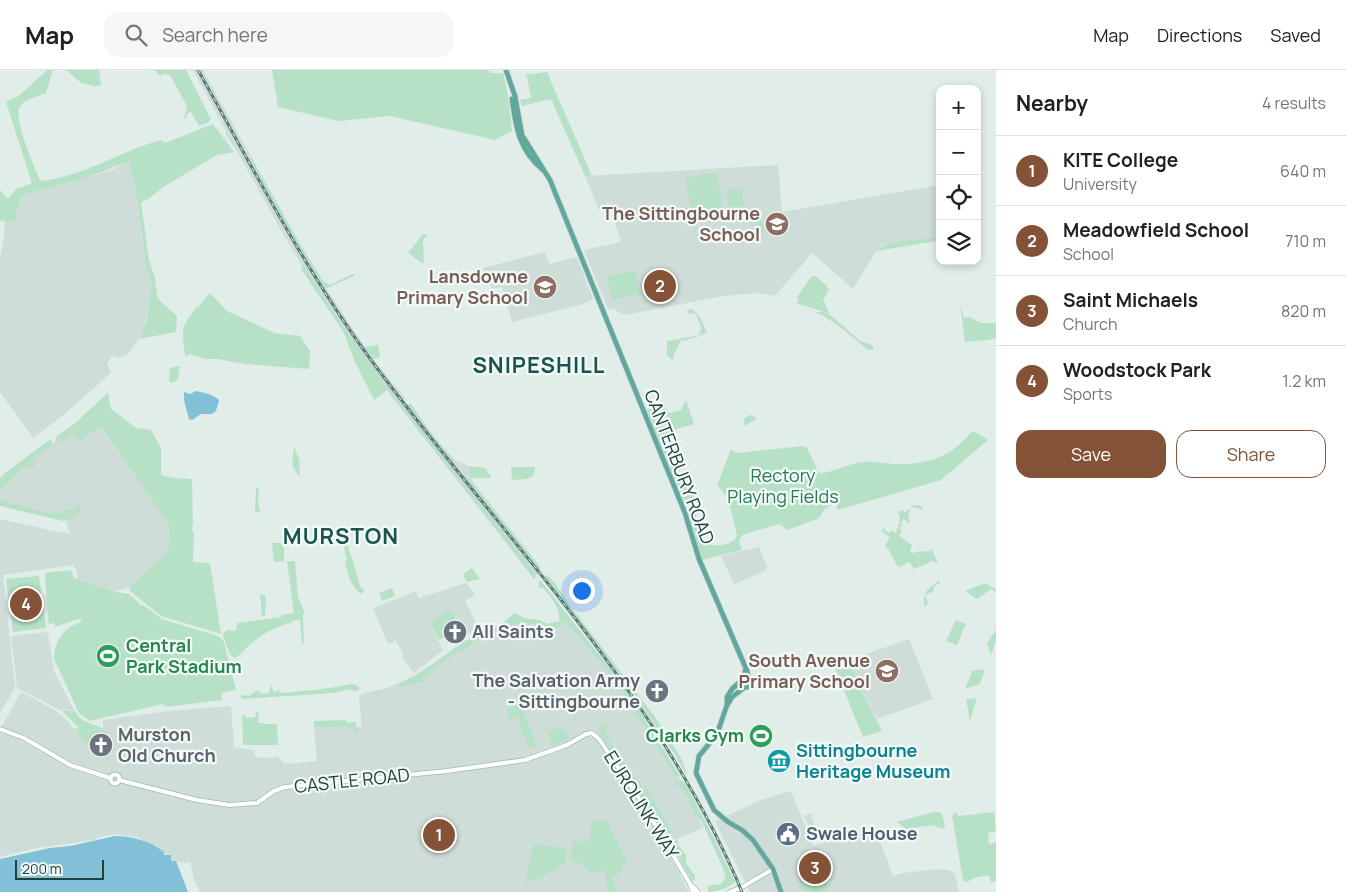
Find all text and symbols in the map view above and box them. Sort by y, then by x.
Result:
search box [104,12,454,57]
text: Map [25,18,74,51]
icon: search [122,21,150,49]
text: Search here [162,22,268,48]
text: Map [1093,23,1129,47]
text: Directions [1157,23,1242,47]
text: Saved [1270,23,1321,47]
map controls [936,85,981,265]
button: + [936,85,981,130]
text: Nearby [1016,89,1088,117]
text: 4 results [1262,92,1326,114]
button: − [936,130,981,175]
text: KITE College [1063,147,1178,173]
text: 1 [1028,160,1036,182]
text: 640 m [1280,160,1326,182]
text: University [1063,173,1137,195]
button: locate [936,175,981,220]
place label: The Sittingbourne School [602,201,760,246]
school or university icon: The Sittingbourne School [764,211,790,237]
text: Meadowfield School [1063,217,1249,243]
button: layers [936,220,981,265]
text: 2 [1027,230,1037,252]
text: 710 m [1285,230,1326,252]
text: School [1063,243,1114,265]
place label: Lansdowne Primary School [396,264,528,309]
pin: 2 [644,267,676,305]
school or university icon: Lansdowne Primary School [532,274,558,300]
text: Saint Michaels [1063,287,1198,313]
text: 3 [1027,300,1037,322]
text: 820 m [1281,300,1326,322]
text: Church [1063,313,1117,335]
district label: SNIPESHILL [472,350,606,380]
text: Woodstock Park [1063,357,1211,383]
text: 4 [1027,370,1037,392]
text: 1.2 km [1283,370,1326,392]
text: Sports [1063,383,1112,405]
street label: CANTERBURY ROAD [639,386,720,547]
button: Save [1016,430,1166,478]
button: Share [1176,430,1326,478]
park label: Rectory Playing Fields [727,463,839,508]
district label: MURSTON [283,521,399,551]
your location [569,578,595,604]
pin: 4 [10,585,42,623]
church icon: All Saints [442,619,468,645]
place label: All Saints [472,619,554,643]
place label: Central Park Stadium [126,633,242,678]
sports icon: Central Park Stadium [95,643,121,669]
place label: South Avenue Primary School [738,648,870,693]
school or university icon: South Avenue Primary School [874,658,900,684]
place label: The Salvation Army - Sittingbourne [472,668,640,713]
church icon: The Salvation Army - Sittingbourne [644,678,670,704]
place label: Murston Old Church [118,722,216,767]
place label: Clarks Gym [646,723,744,747]
sports icon: Clarks Gym [748,723,774,749]
church icon: Murston Old Church [88,732,114,758]
place label: Sittingbourne Heritage Museum [796,738,950,783]
street label: EUROLINK WAY [599,746,685,864]
museum icon: Sittingbourne Heritage Museum [766,748,792,774]
street label: CASTLE ROAD [293,762,411,798]
pin: 1 [423,816,455,854]
public building icon: Swale House [775,821,801,847]
place label: Swale House [806,821,918,845]
pin: 3 [799,849,831,887]
scale bar [15,857,104,880]
text: 200 m [22,859,62,878]

